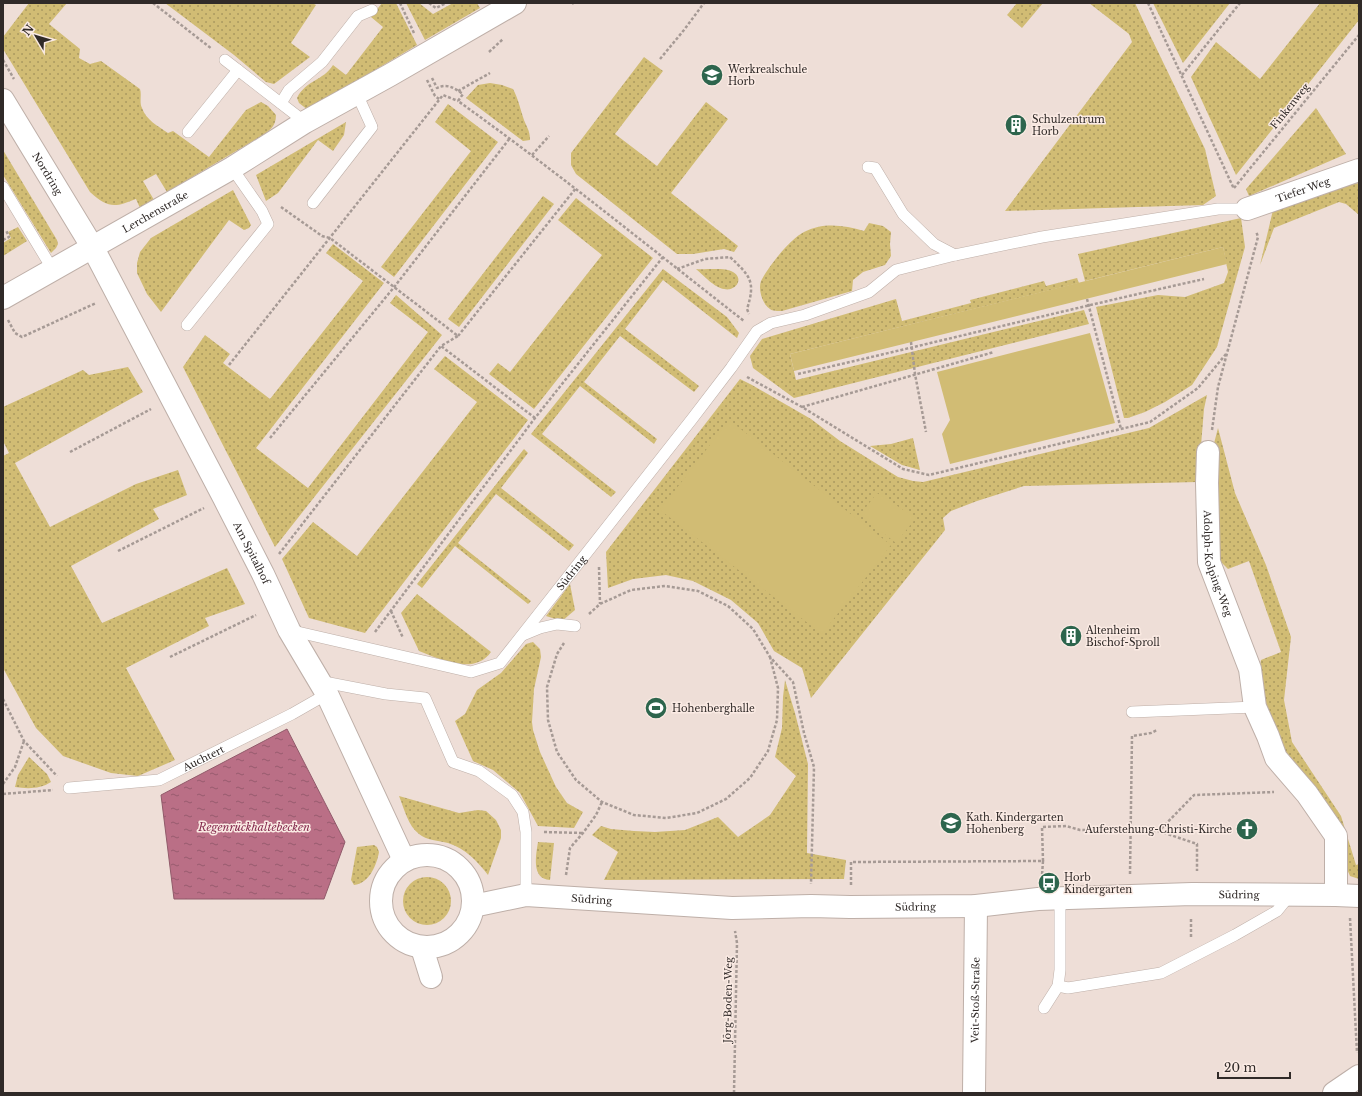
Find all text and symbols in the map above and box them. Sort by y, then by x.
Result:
north arrow [16,16,56,56]
text: N [19,21,37,38]
school or university icon: Werkrealschule Horb [699,62,725,88]
place label: Werkrealschule Horb [727,63,808,88]
street label: Finkenweg [1268,80,1313,132]
building icon: Schulzentrum Horb [1003,112,1029,138]
place label: Schulzentrum Horb [1032,113,1105,138]
street label: Nordring [30,150,66,198]
street label: Tiefer Weg [1274,174,1332,205]
street label: Lerchenstraße [120,188,191,235]
street label: Adolph-Kolping-Weg [1201,509,1236,619]
street label: Am Spitalhof [230,519,274,588]
street label: Südring [553,552,589,593]
building icon: Altenheim Bischof-Sproll [1058,623,1084,649]
place label: Altenheim Bischof-Sproll [1085,624,1160,649]
sports icon: Hohenberghalle [643,695,669,721]
place label: Hohenberghalle [672,702,755,715]
street label: Auchtert [180,742,227,774]
school or university icon: Kath. Kindergarten Hohenberg [938,810,964,836]
place label: Kath. Kindergarten Hohenberg [966,811,1064,836]
church icon: Auferstehung-Christi-Kirche [1234,816,1260,842]
water label: Regenrückhaltebecken [197,820,310,834]
place label: Auferstehung-Christi-Kirche [1084,823,1232,836]
bus stop icon: Horb Kindergarten [1036,870,1062,896]
place label: Horb Kindergarten [1064,871,1132,896]
street label: Südring [1218,888,1260,901]
street label: Südring [571,891,614,907]
street label: Südring [895,900,937,913]
street label: Jörg-Boden-Weg [721,956,735,1045]
street label: Veit-Stoß-Straße [968,957,982,1044]
scale bar [1218,1054,1290,1080]
text: 20 m [1224,1060,1256,1075]

